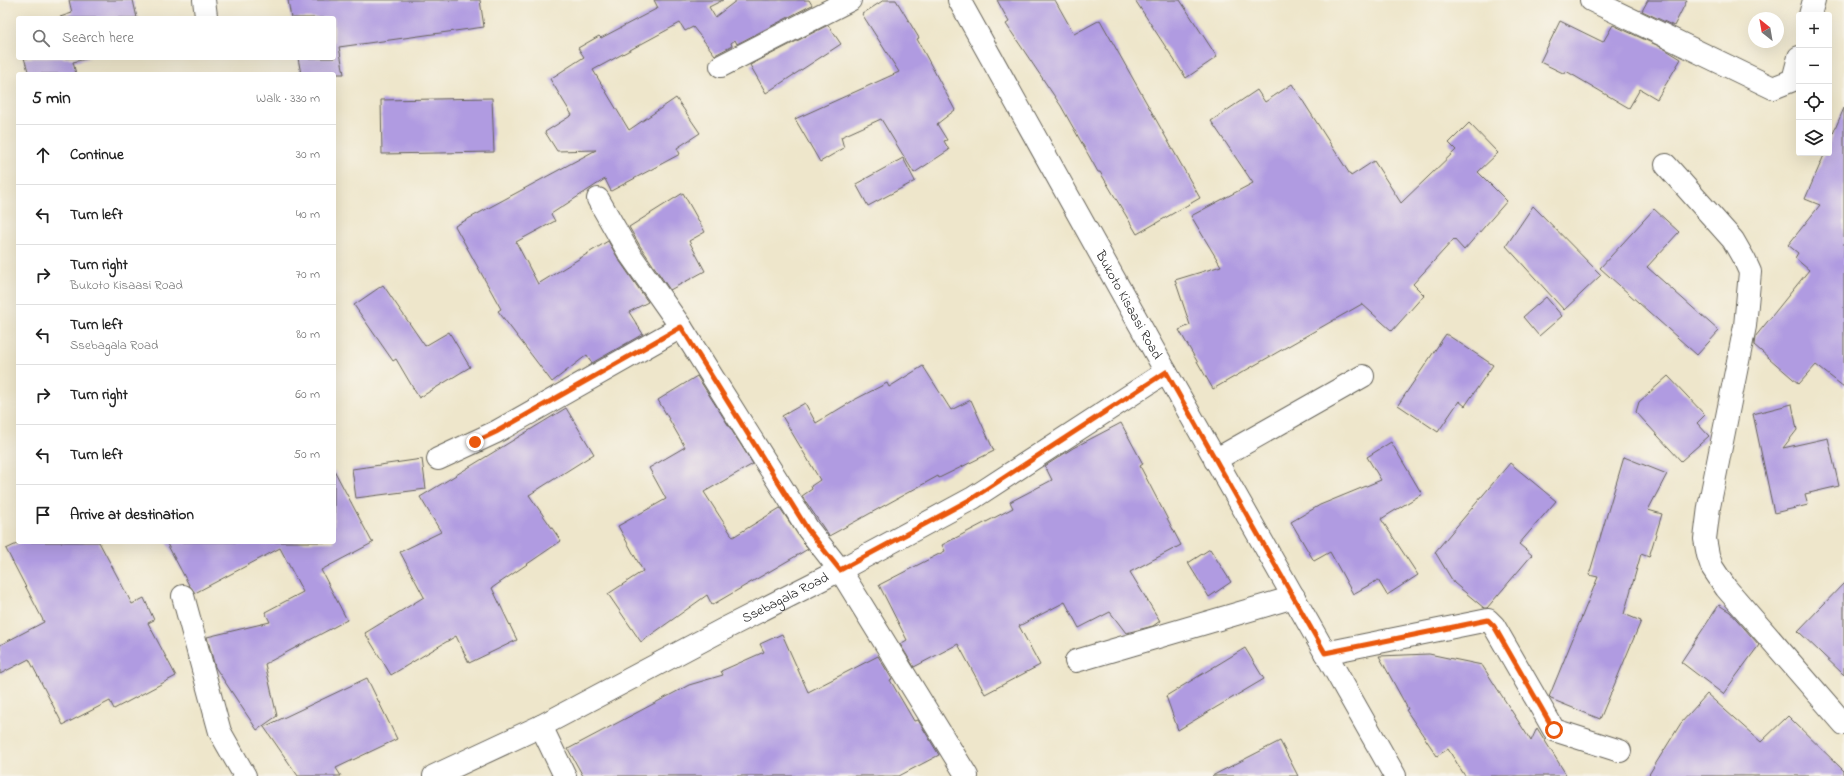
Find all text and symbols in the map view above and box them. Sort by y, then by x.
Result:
north arrow [1748,12,1784,48]
map controls [1796,12,1832,156]
button: + [1796,12,1832,48]
search box [16,16,336,60]
icon: search [30,27,52,49]
text: Search here [62,27,134,49]
button: − [1796,48,1832,84]
button: locate [1796,84,1832,120]
text: 5 min [32,86,71,111]
text: Walk · 330 m [256,89,320,108]
button: layers [1796,120,1832,156]
icon: ahead [32,144,54,166]
text: Continue [70,144,124,166]
text: 30 m [296,145,320,164]
icon: left [32,204,54,226]
text: Turn left [70,204,123,226]
text: 40 m [296,205,320,224]
street label: Bukoto Kisaasi Road [1089,246,1167,363]
text: Turn right [70,254,128,276]
icon: right [32,264,54,286]
text: 70 m [296,265,320,284]
text: Bukoto Kisaasi Road [70,276,183,295]
text: Turn left [70,314,123,336]
icon: left [32,324,54,346]
text: 80 m [296,325,320,344]
text: Ssebagala Road [70,336,158,355]
icon: right [32,384,54,406]
text: Turn right [70,384,128,406]
text: 60 m [295,385,320,404]
route end [466,433,484,451]
icon: left [32,444,54,466]
text: Turn left [70,444,123,466]
text: 50 m [294,445,320,464]
icon: arrive [32,504,54,526]
text: Arrive at destination [70,504,194,526]
street label: Ssebagala Road [738,567,833,629]
route start [1545,721,1563,739]

